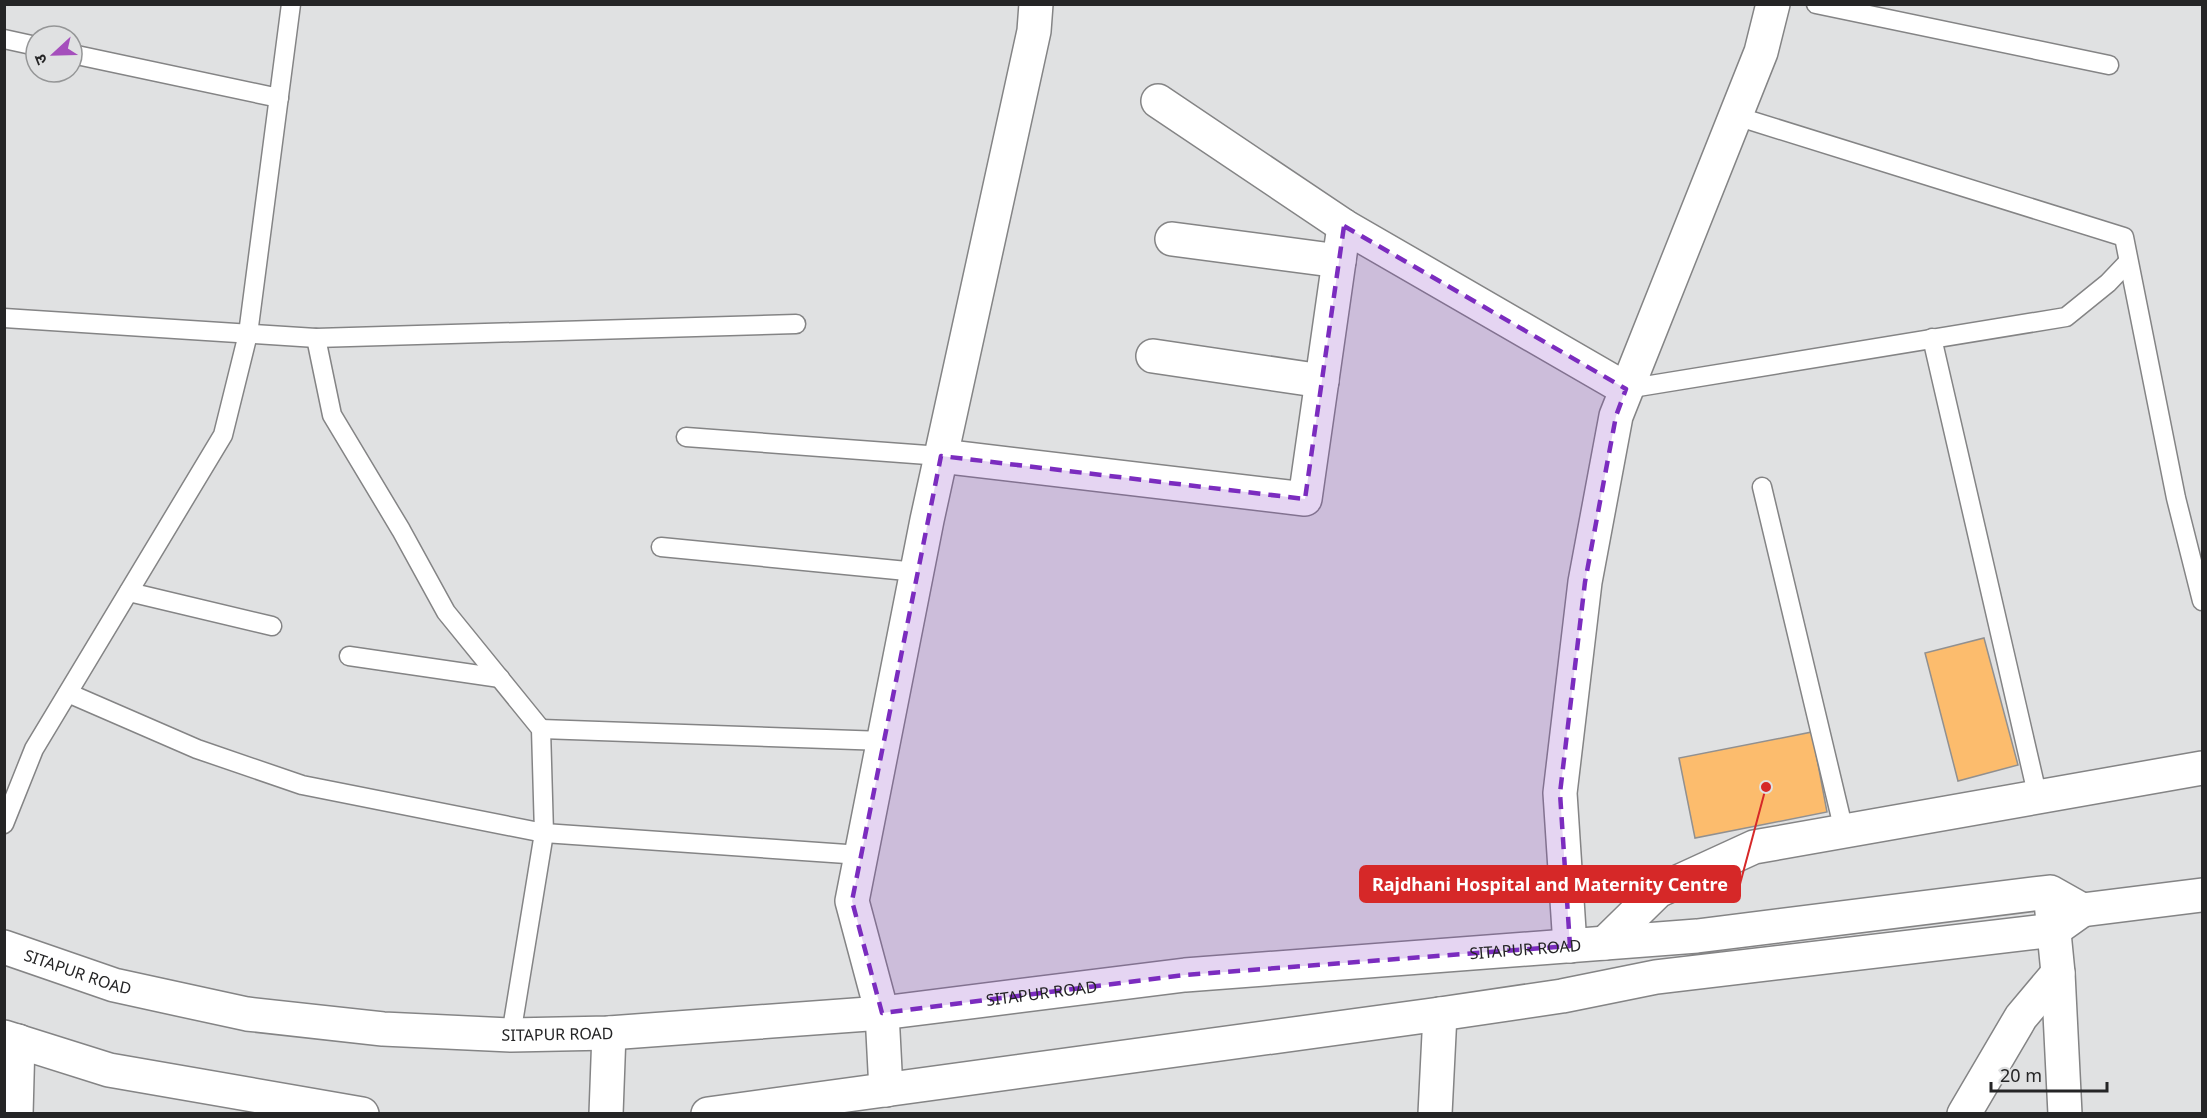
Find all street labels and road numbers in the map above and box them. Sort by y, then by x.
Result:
street label: SITAPUR ROAD [1469,934,1582,964]
street label: SITAPUR ROAD [21,944,133,999]
street label: SITAPUR ROAD [985,975,1098,1011]
street label: SITAPUR ROAD [501,1022,614,1046]

